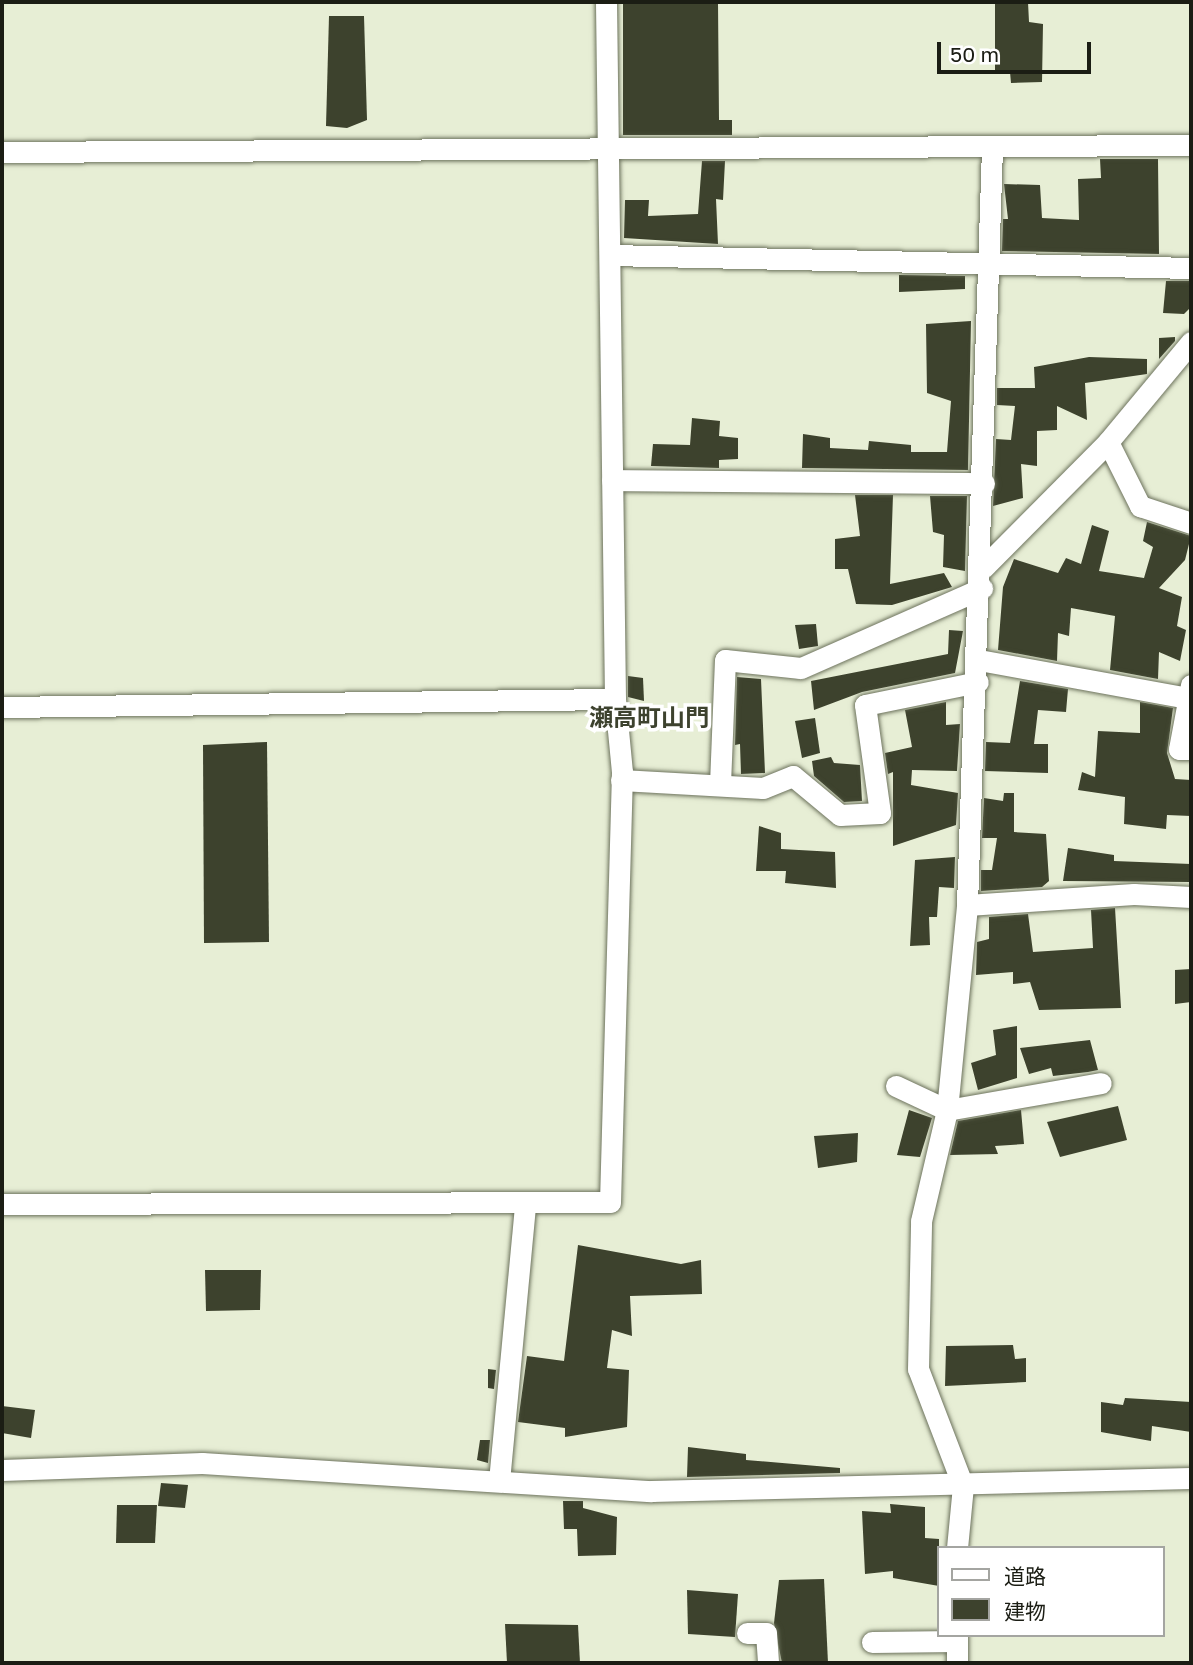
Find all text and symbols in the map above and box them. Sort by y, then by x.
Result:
scale bar [941,28,1095,72]
text: 50 m [950,41,999,67]
district label: 瀬高町山門 [589,703,709,731]
legend [937,1546,1165,1637]
text: 道路 [1004,1563,1046,1589]
text: 建物 [1004,1598,1046,1624]

